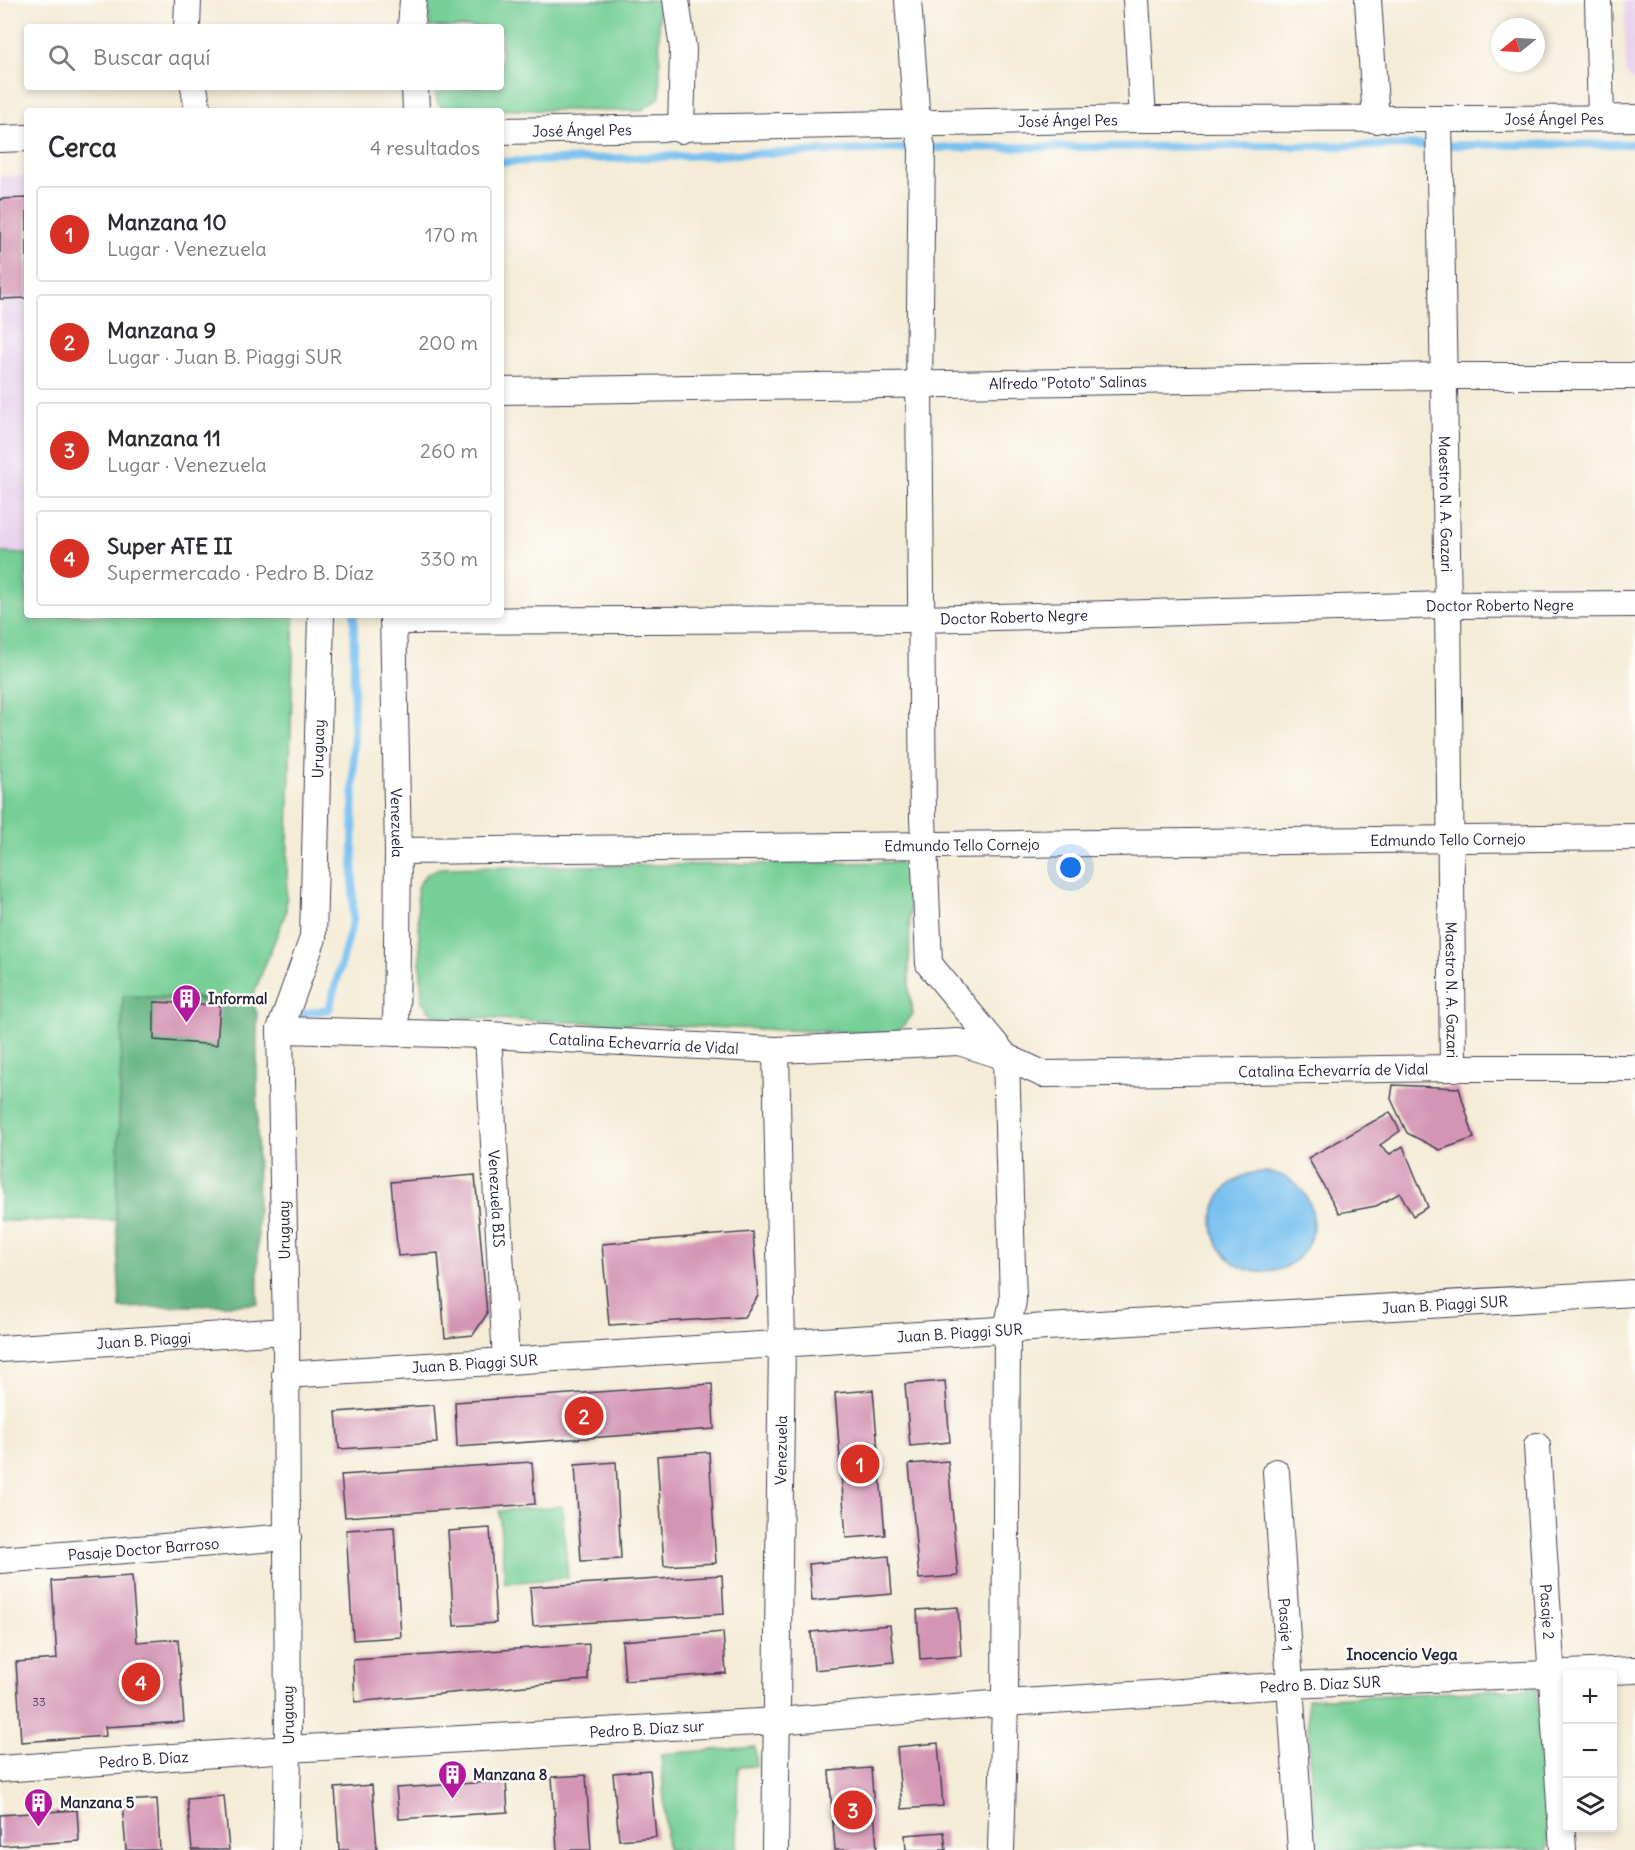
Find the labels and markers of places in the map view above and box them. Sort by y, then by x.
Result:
building icon: Informal [171,982,203,1024]
place label: Informal [208,989,267,1008]
pin: 2 [564,1394,604,1438]
pin: 1 [840,1442,880,1486]
pin: 4 [122,1660,160,1704]
building icon: Manzana 8 [436,1758,468,1800]
place label: Manzana 8 [473,1765,548,1784]
building icon: Manzana 5 [23,1786,55,1828]
pin: 3 [834,1788,872,1832]
place label: Manzana 5 [60,1793,135,1812]

